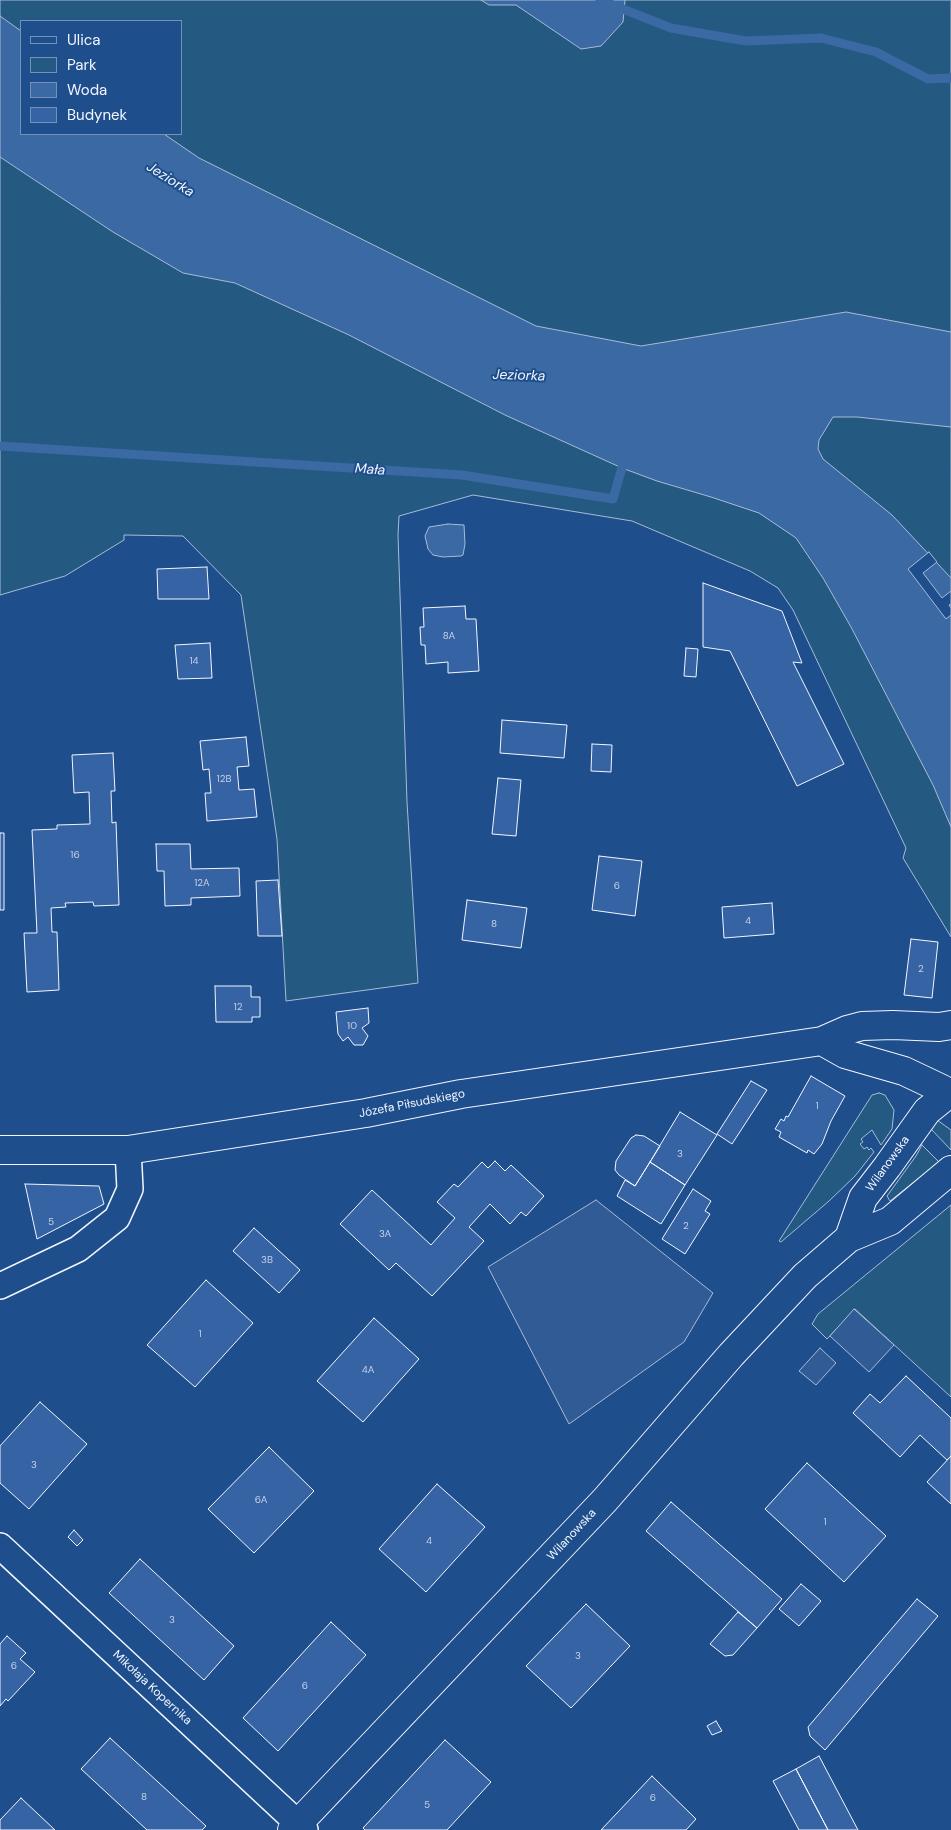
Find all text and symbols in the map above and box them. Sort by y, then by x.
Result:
legend [20,20,182,135]
text: Ulica [67,30,101,50]
text: Park [67,55,97,75]
text: Woda [67,80,107,100]
text: Budynek [67,105,127,125]
water label: Jeziorka [143,159,197,201]
water label: Jeziorka [492,367,546,385]
water label: Mała [354,461,386,479]
house number: 8A [443,630,455,642]
house number: 14 [189,655,199,667]
house number: 12B [217,773,231,785]
house number: 16 [70,849,80,861]
house number: 12A [194,877,210,889]
house number: 6 [614,880,620,892]
house number: 4 [745,915,751,927]
house number: 8 [491,918,497,930]
house number: 2 [918,963,924,975]
house number: 12 [234,1001,242,1013]
house number: 10 [347,1020,357,1032]
street label: Józefa Piłsudskiego [358,1087,466,1121]
house number: 1 [815,1100,819,1112]
street label: Wilanowska [863,1133,913,1195]
house number: 3 [677,1148,683,1160]
house number: 5 [48,1216,54,1228]
house number: 2 [683,1220,689,1232]
house number: 3A [379,1228,391,1240]
house number: 3B [261,1254,273,1266]
house number: 1 [198,1328,202,1340]
house number: 4A [362,1364,374,1376]
house number: 3 [31,1459,37,1471]
house number: 6A [255,1494,267,1506]
street label: Wilanowska [545,1506,599,1564]
house number: 1 [823,1516,827,1528]
house number: 4 [426,1535,432,1547]
house number: 3 [169,1614,175,1626]
street label: Mikołaja Kopernika [110,1648,194,1728]
house number: 3 [575,1650,581,1662]
house number: 6 [11,1660,17,1672]
house number: 6 [302,1680,308,1692]
house number: 8 [141,1791,147,1803]
house number: 6 [650,1792,656,1804]
house number: 5 [424,1799,430,1811]

